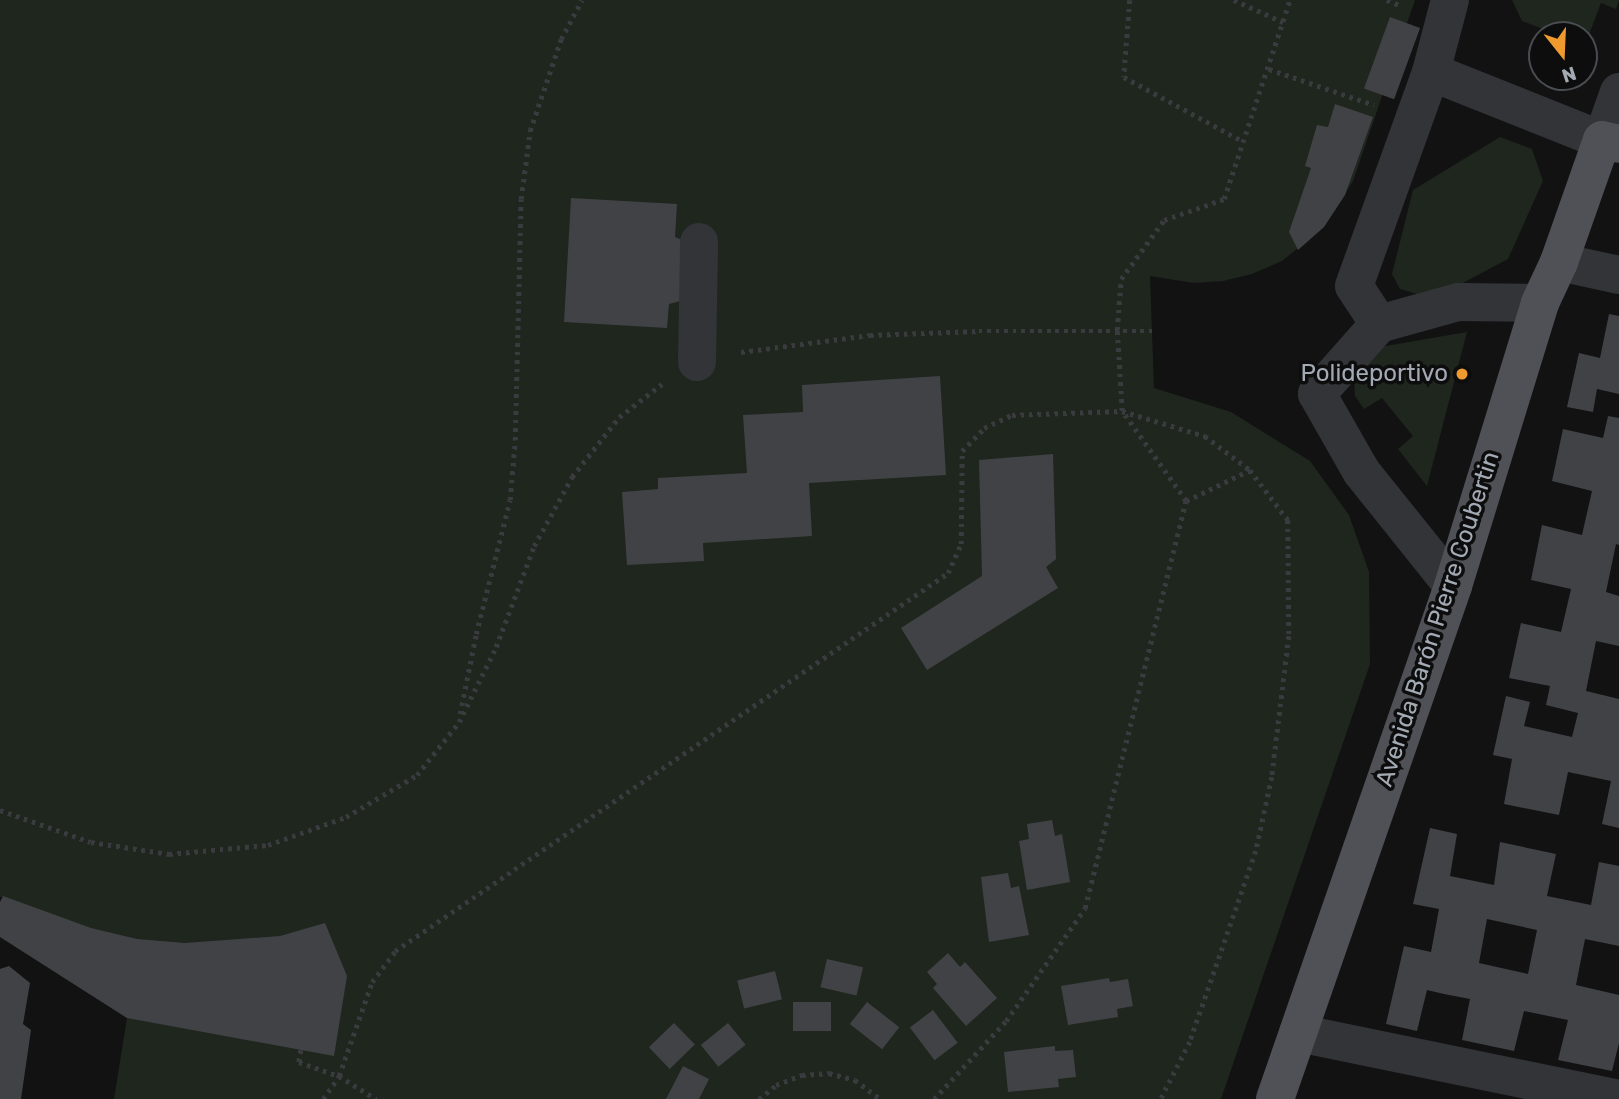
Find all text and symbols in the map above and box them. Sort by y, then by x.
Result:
north arrow [1528,21,1598,91]
text: N [1559,61,1579,88]
place label: Polideportivo [1301,360,1448,388]
marker: Polideportivo [1454,366,1470,382]
street label: Avenida Barón Pierre Coubertin [1370,448,1506,790]

